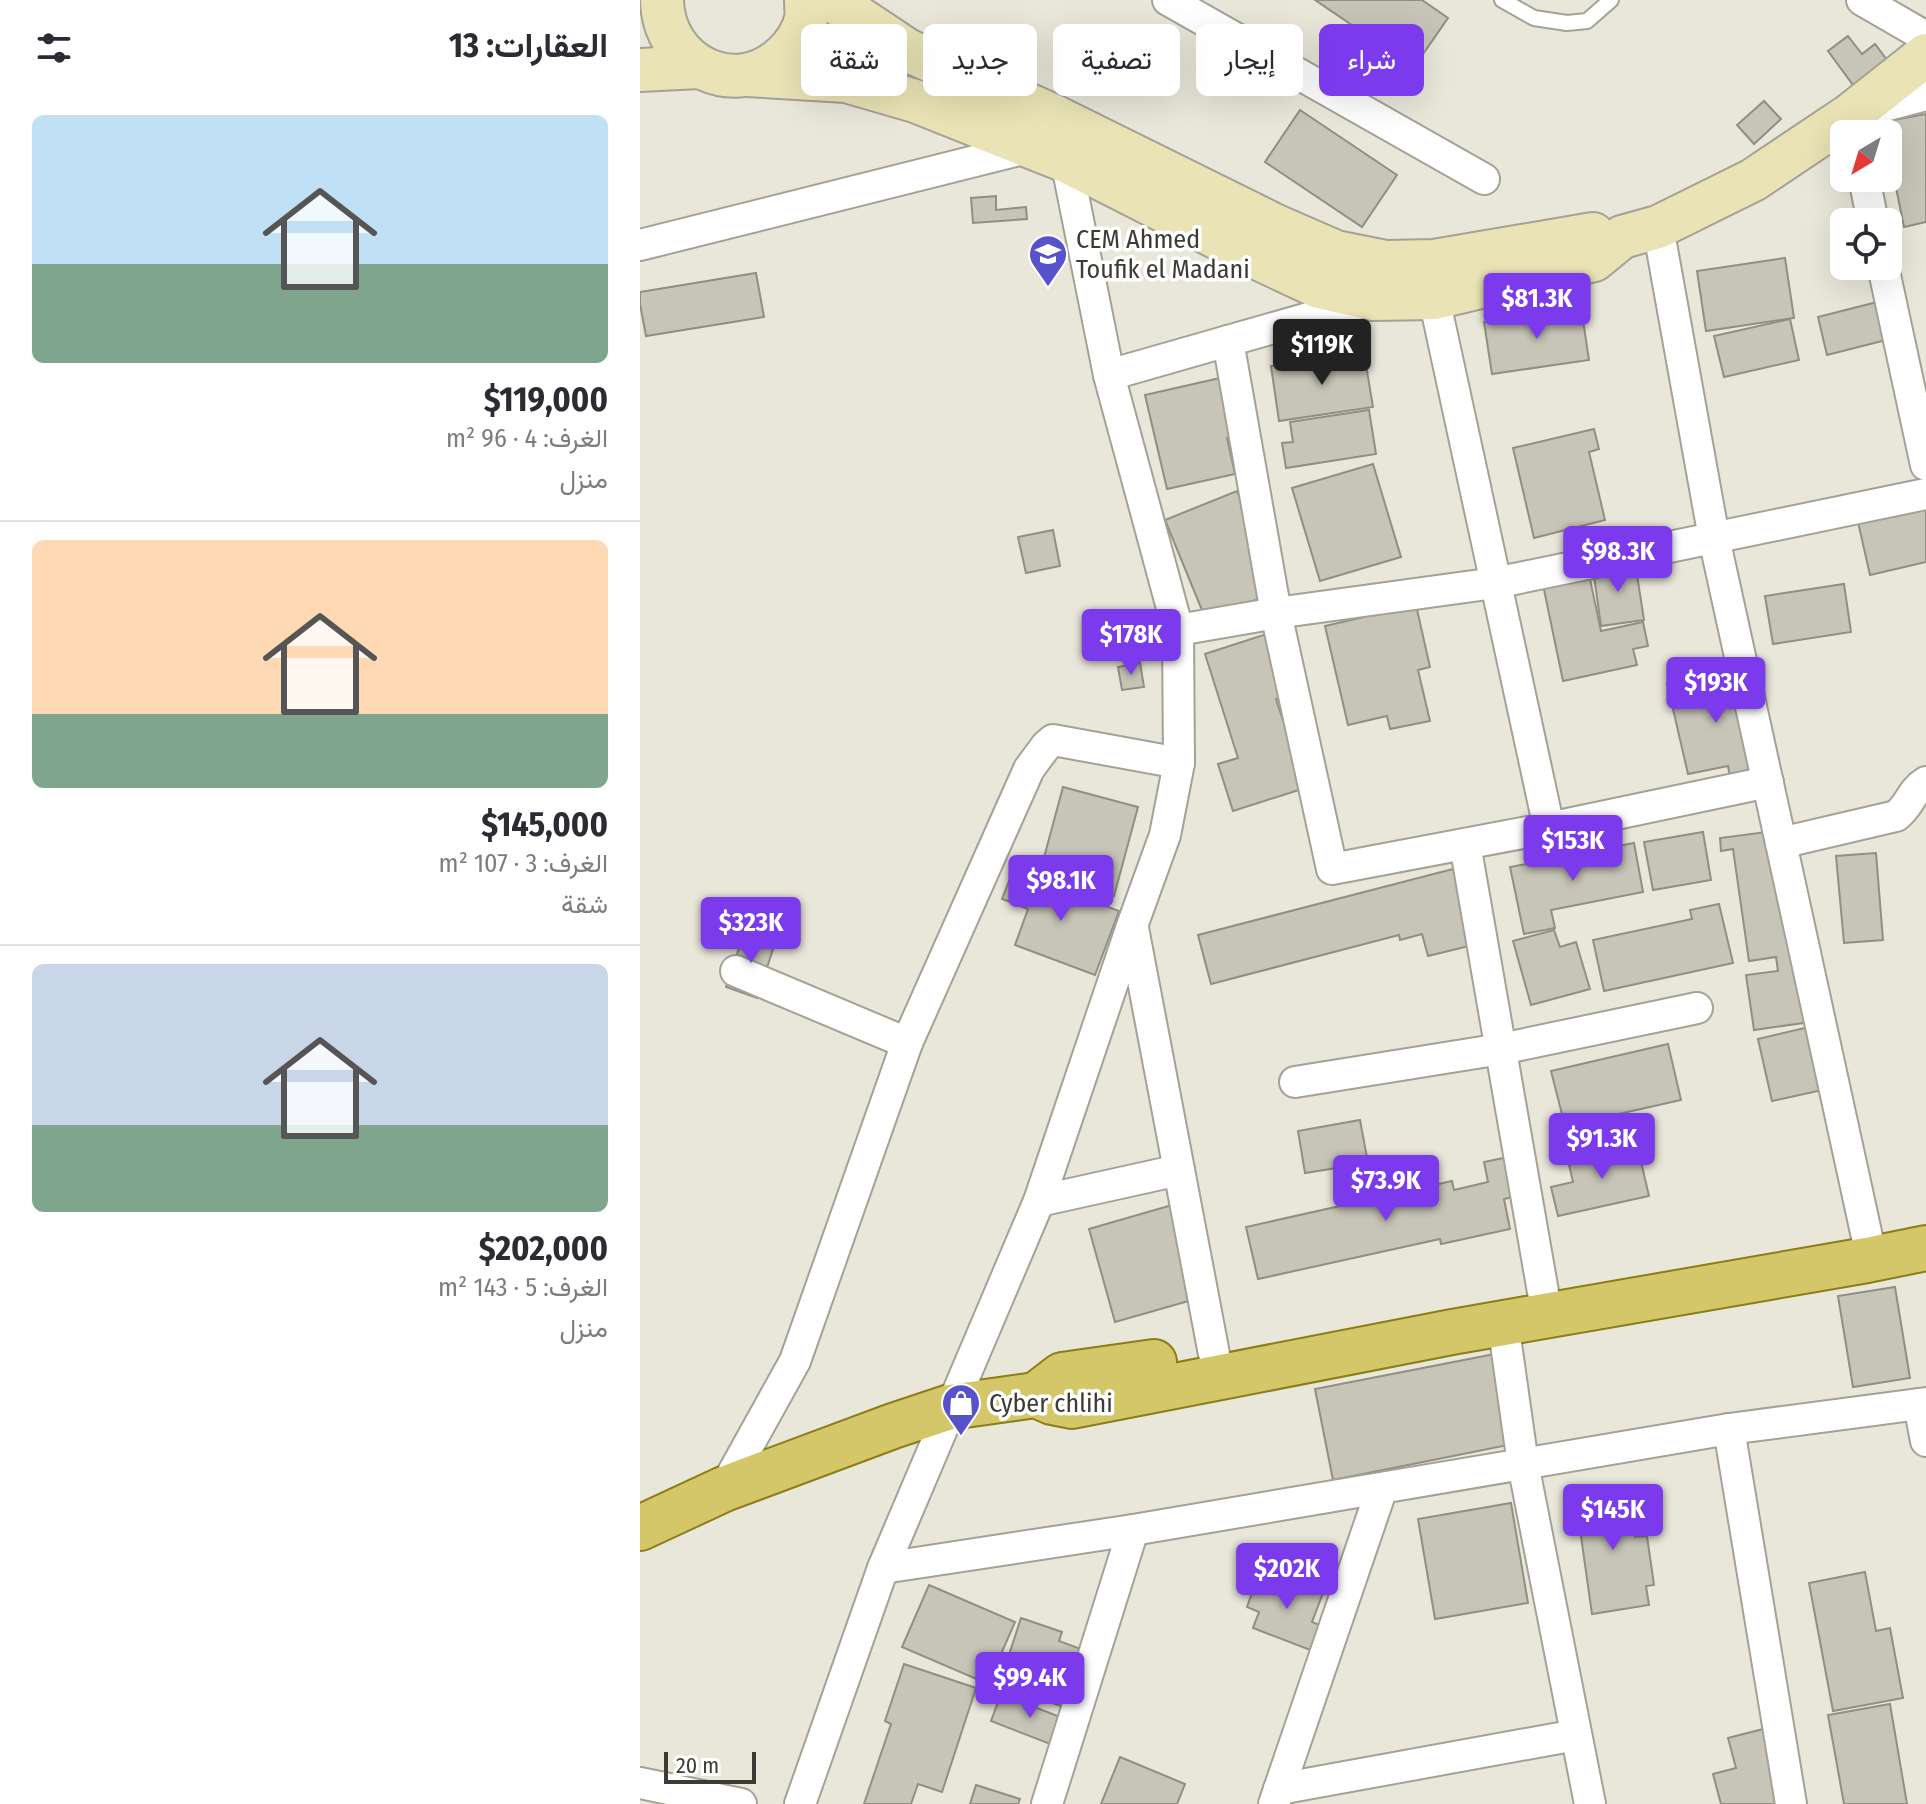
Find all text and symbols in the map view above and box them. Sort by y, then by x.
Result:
chip: شقة [801,24,907,96]
chip: جديد [923,24,1037,96]
chip: تصفية [1053,24,1180,96]
chip: إيجار [1196,24,1303,96]
chip: شراء [1319,24,1424,96]
text: العقارات: 13 [449,25,608,66]
icon: filters [32,26,76,70]
north arrow [1830,120,1902,192]
map controls [1830,120,1902,280]
icon: home [248,167,392,311]
button: locate [1830,208,1902,280]
place label: CEM Ahmed Toufik el Madani [1076,224,1250,285]
school or university icon: CEM Ahmed Toufik el Madani [1027,233,1069,288]
pin: $81.3K [1472,273,1602,341]
text: $81.3K [1502,283,1572,314]
pin: $119K [1266,319,1378,387]
text: $119K [1291,329,1353,360]
text: $119,000 [484,379,608,420]
text: الغرف: 4 · 96 m² [446,423,608,454]
text: منزل [559,464,608,495]
pin: $98.3K [1553,526,1683,594]
text: $98.3K [1581,536,1655,567]
icon: home [248,592,392,736]
pin: $178K [1075,609,1187,677]
text: $178K [1100,619,1162,650]
pin: $193K [1660,657,1772,725]
text: $193K [1684,667,1748,698]
text: $145,000 [481,804,608,845]
pin: $153K [1517,815,1629,883]
text: $153K [1542,825,1604,856]
text: الغرف: 3 · 107 m² [439,848,608,879]
pin: $98.1K [996,855,1126,923]
text: $98.1K [1026,865,1096,896]
text: شقة [561,889,608,920]
pin: $323K [695,897,807,965]
text: $323K [719,907,783,938]
icon: home [248,1016,392,1160]
pin: $91.3K [1537,1113,1667,1181]
text: $91.3K [1567,1123,1637,1154]
pin: $73.9K [1321,1155,1451,1223]
text: $73.9K [1351,1165,1421,1196]
text: $202,000 [479,1228,608,1269]
text: الغرف: 5 · 143 m² [438,1272,608,1303]
text: منزل [559,1313,608,1344]
shop icon: Cyber chlihi [940,1382,982,1437]
place label: Cyber chlihi [989,1388,1113,1419]
pin: $145K [1557,1484,1669,1552]
text: $145K [1581,1494,1645,1525]
pin: $202K [1231,1543,1343,1611]
text: $202K [1254,1553,1320,1584]
pin: $99.4K [965,1652,1095,1720]
text: $99.4K [993,1662,1067,1693]
scale bar [664,1748,756,1784]
text: 20 m [676,1752,719,1779]

